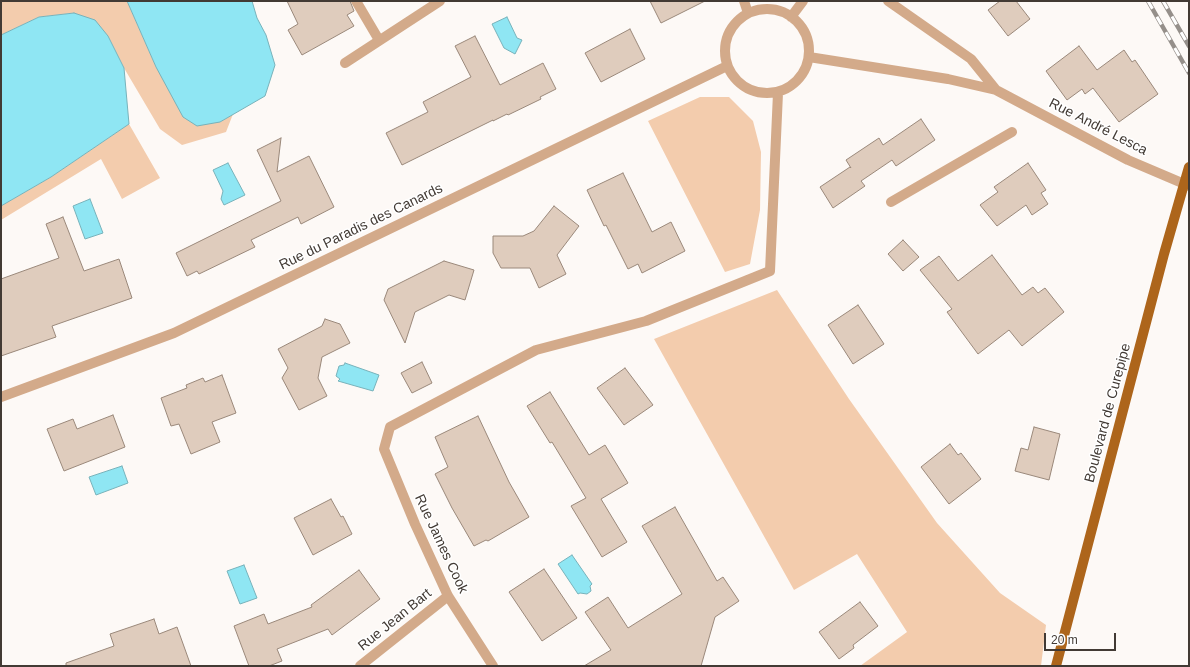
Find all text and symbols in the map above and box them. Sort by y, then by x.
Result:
street label: Rue André Lesca [1046,95,1150,159]
street label: Rue du Paradis des Canards [277,180,445,274]
street label: Boulevard de Curepipe [1081,342,1135,484]
street label: Rue James Cook [411,492,471,596]
street label: Rue Jean Bart [355,585,435,655]
scale bar [1046,625,1118,651]
text: 20 m [1051,633,1078,647]

